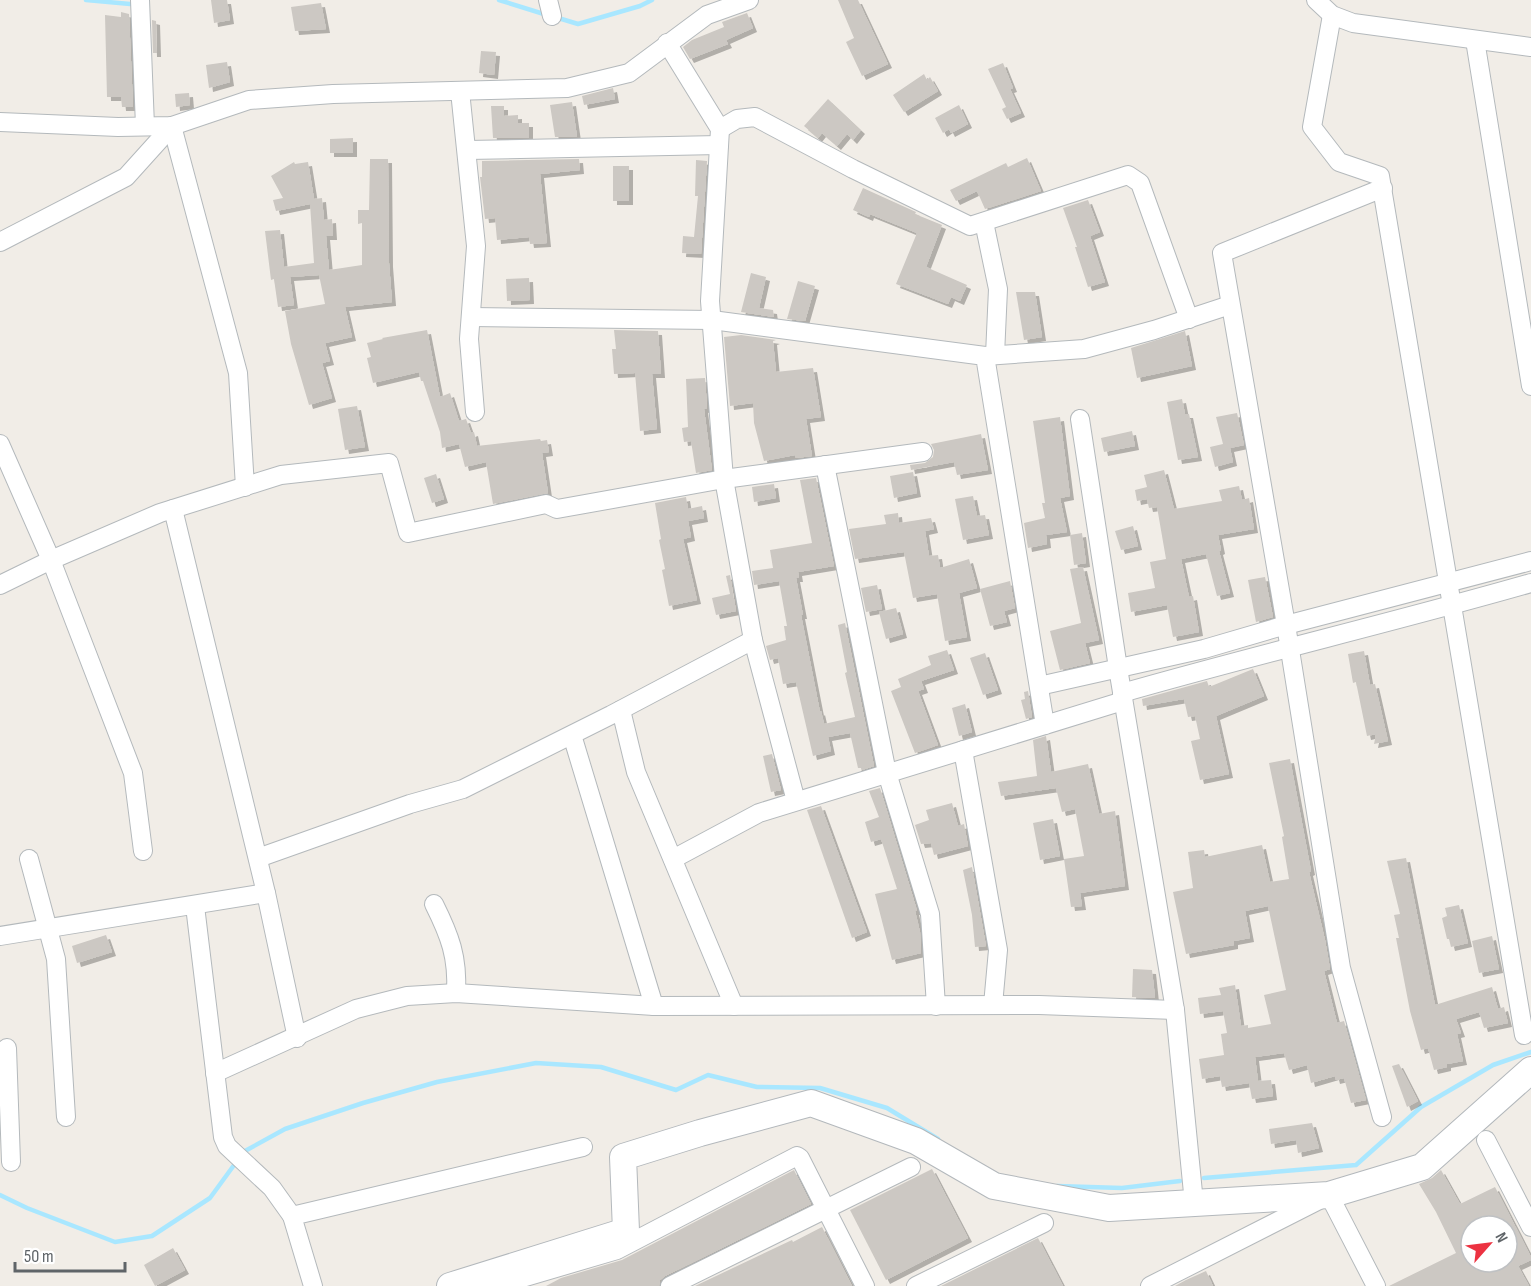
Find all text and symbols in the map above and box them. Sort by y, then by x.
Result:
north arrow [1459,1214,1519,1274]
text: N [1491,1229,1511,1246]
scale bar [15,1235,124,1273]
text: 50 m [24,1246,54,1267]

